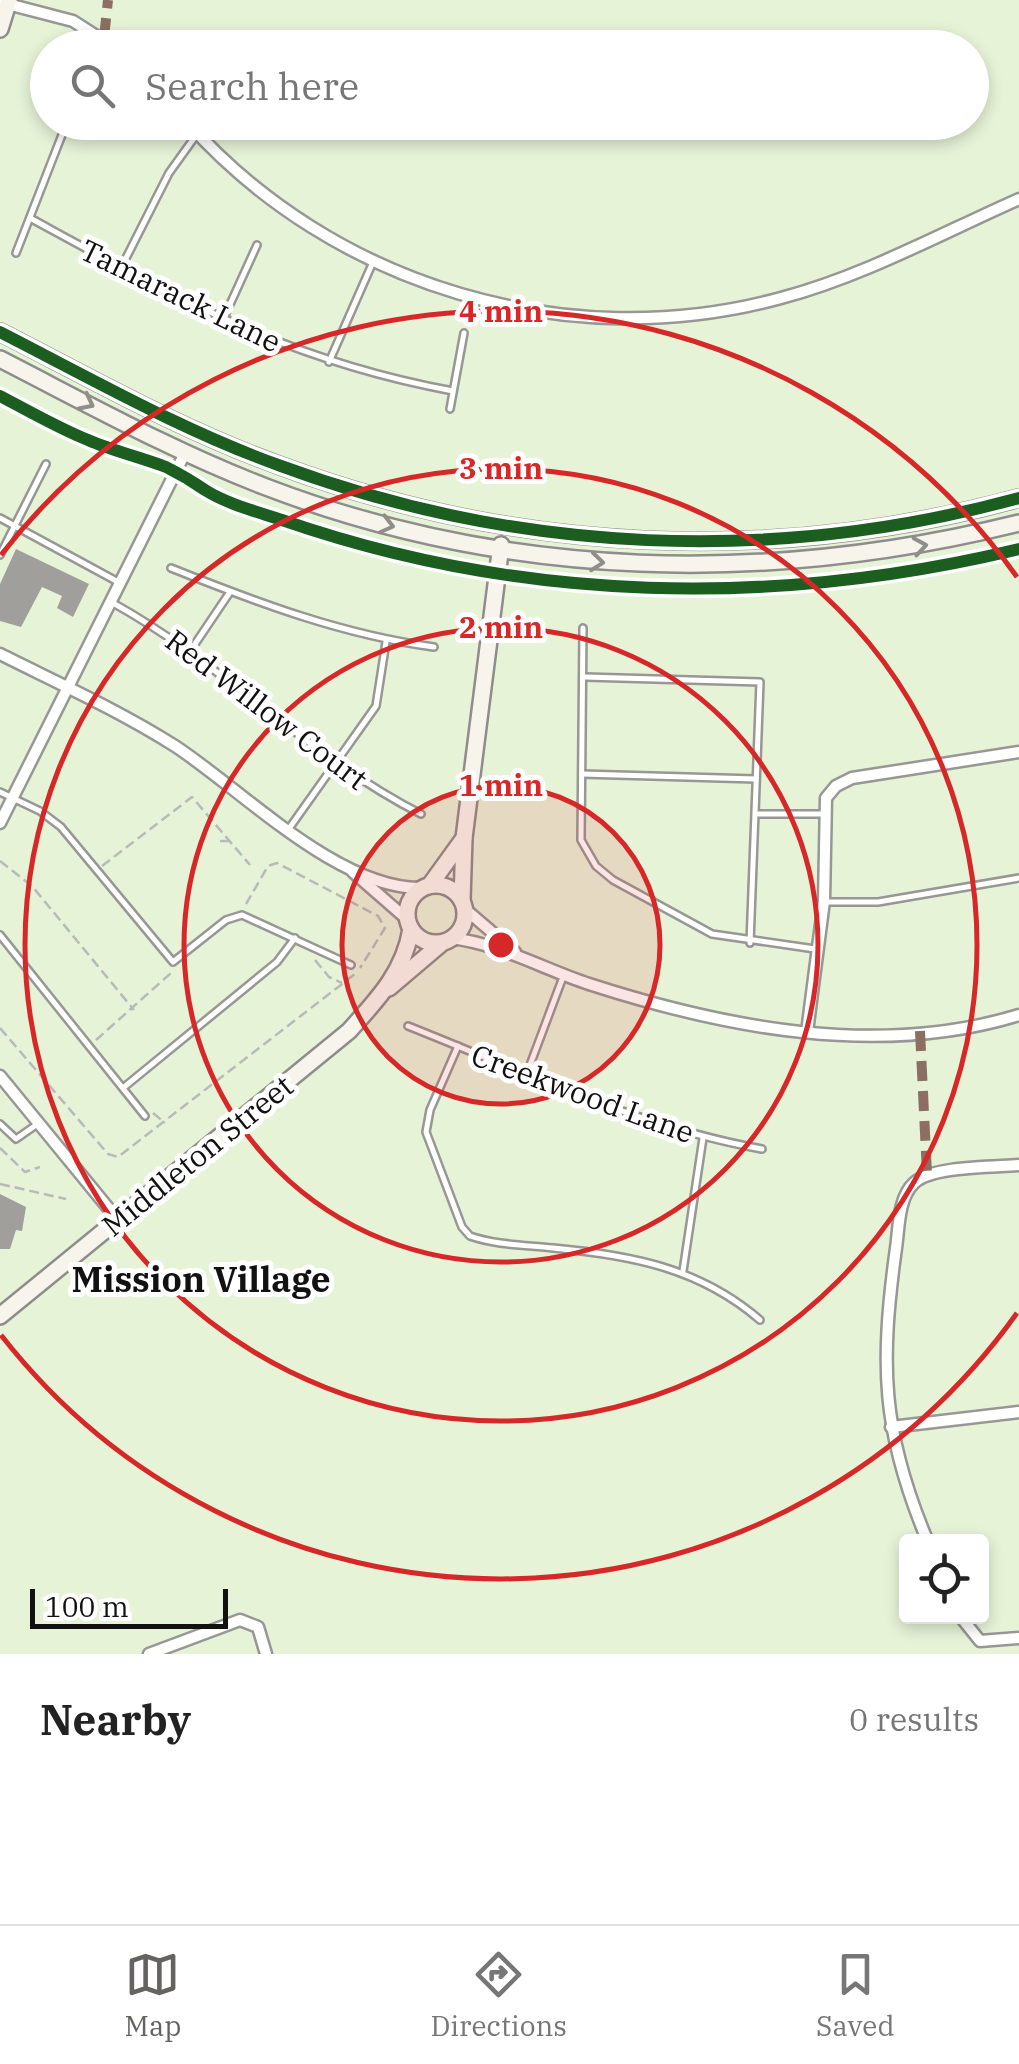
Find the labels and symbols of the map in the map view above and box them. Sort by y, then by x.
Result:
street label: Tamarack Lane [74,230,288,360]
text: 4 min [459,291,543,330]
one-way arrow [76,391,94,410]
text: 3 min [459,448,543,487]
one-way arrow [378,513,395,534]
one-way arrow [912,536,929,557]
one-way arrow [589,551,605,572]
text: 2 min [459,607,543,646]
street label: Red Willow Court [158,620,376,798]
text: 1 min [459,765,543,804]
centre of rings [483,927,519,963]
street label: Creekwood Lane [466,1035,700,1151]
street label: Middleton Street [93,1066,301,1244]
district label: Mission Village [71,1256,331,1302]
scale bar [30,1584,228,1628]

